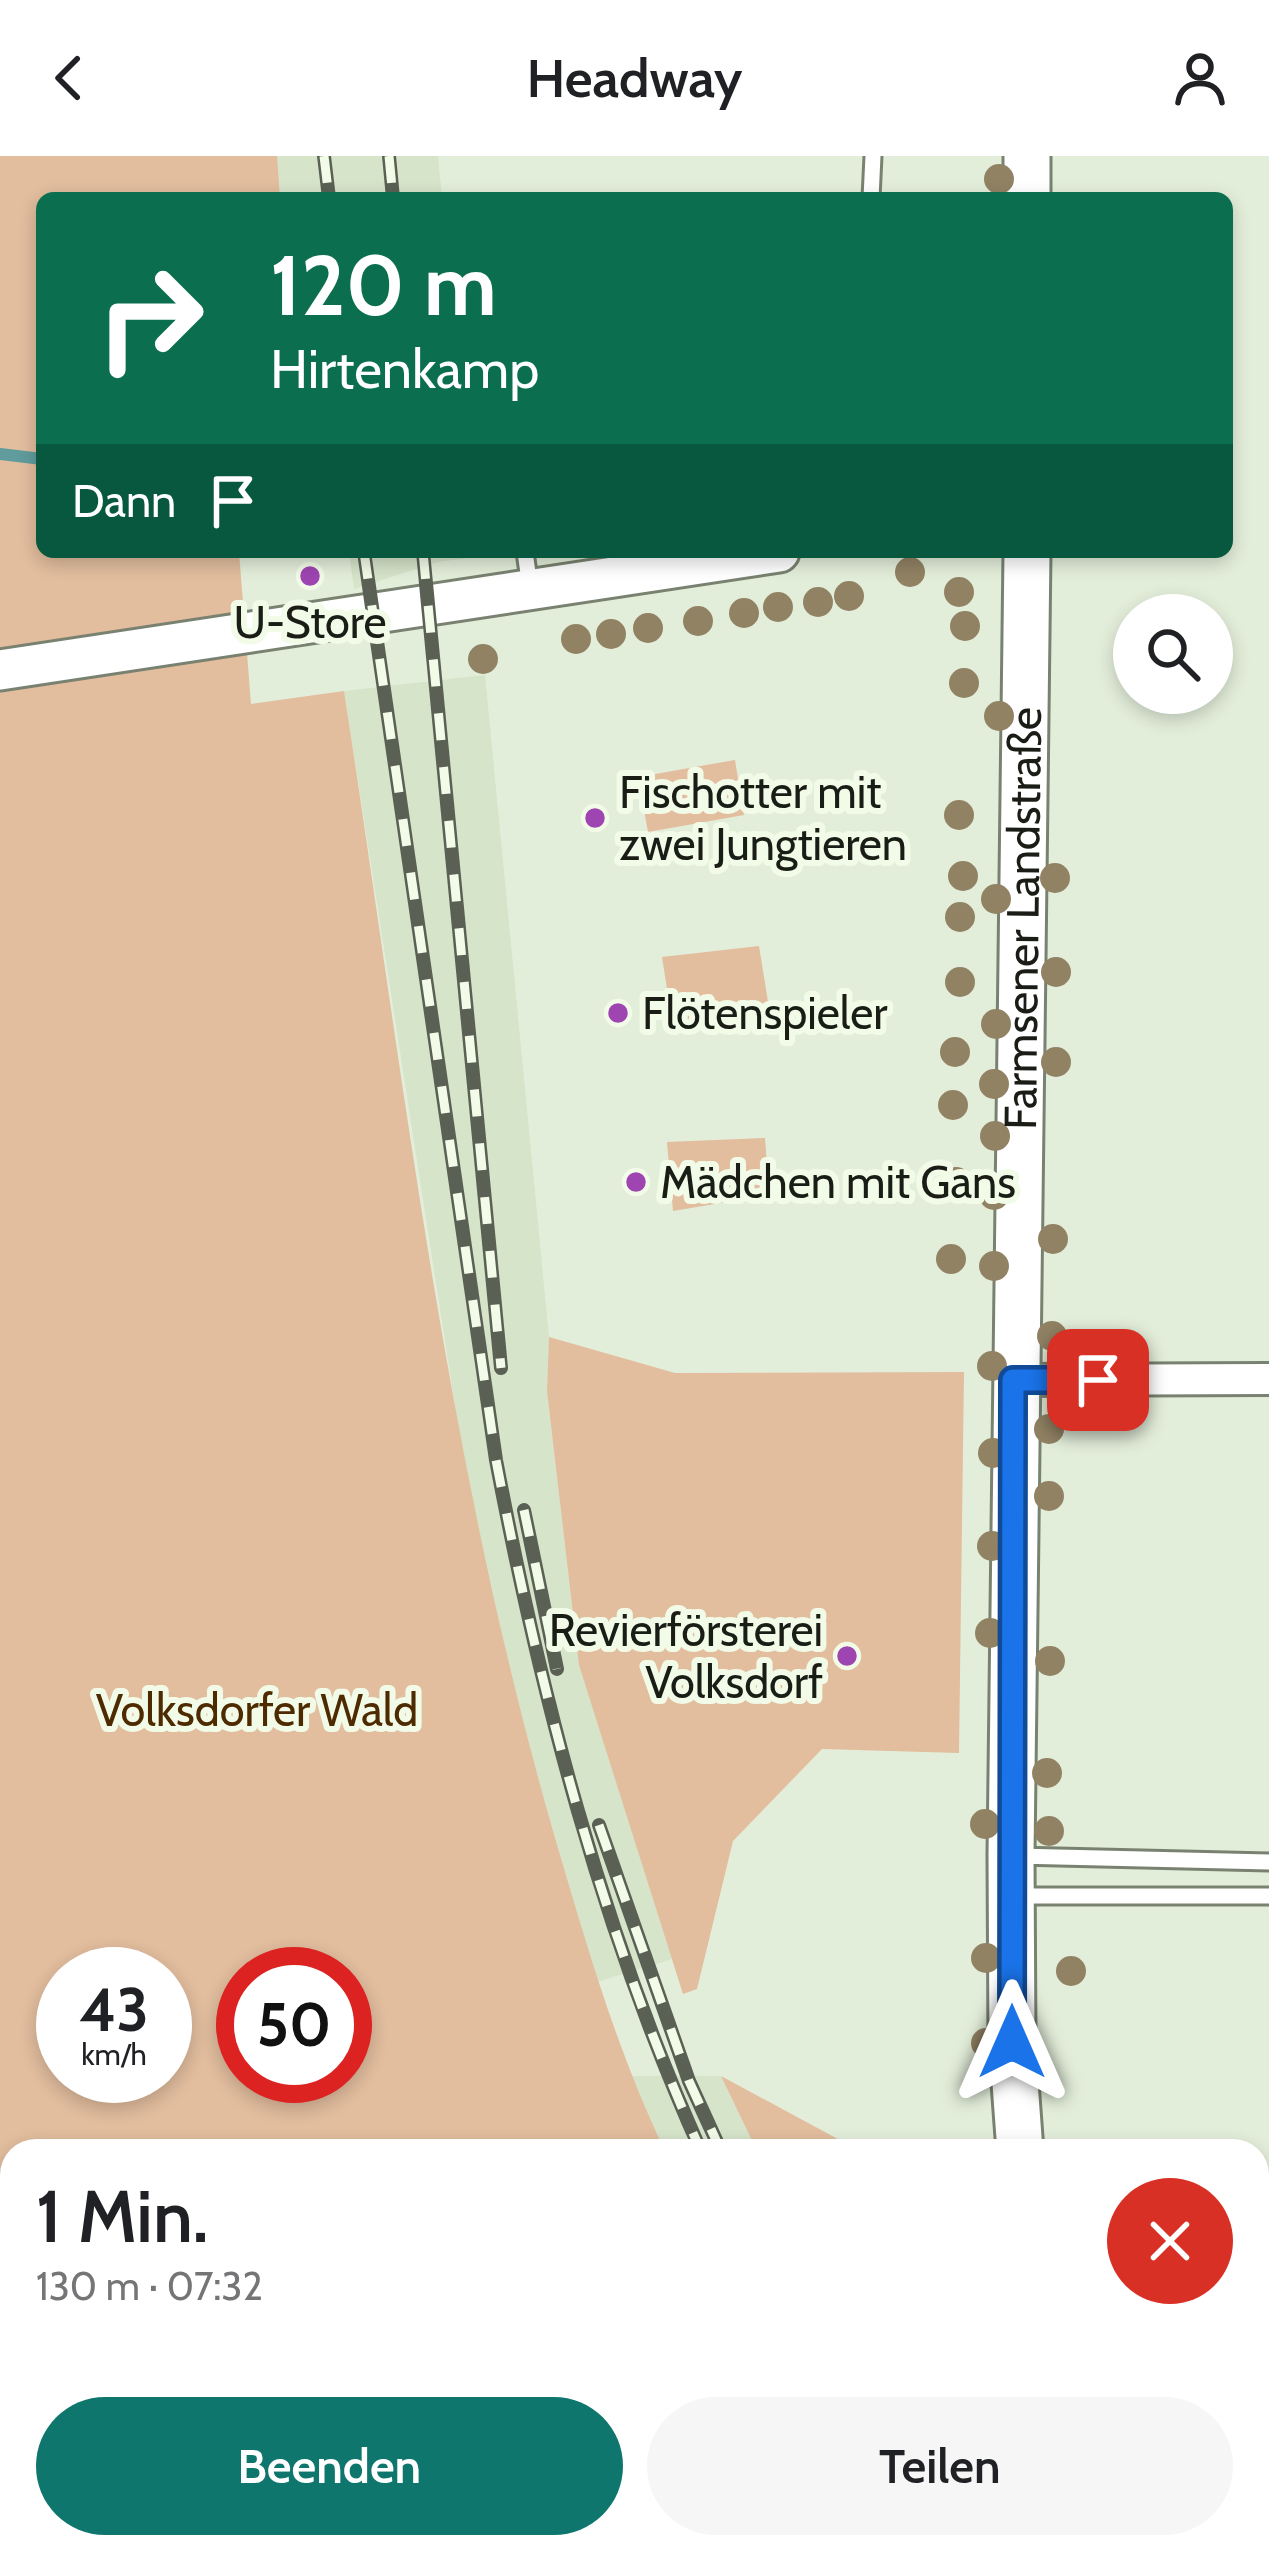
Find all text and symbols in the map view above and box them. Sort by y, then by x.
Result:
icon: back [36,45,102,111]
text: Headway [527,45,742,111]
icon: person [1167,45,1233,111]
text: 120 m [270,234,497,336]
icon: right [72,240,228,396]
text: Hirtenkamp [270,336,539,402]
icon: arrive [200,468,266,534]
text: Dann [72,474,176,528]
marker: U-Store [297,563,323,589]
map controls [1113,594,1233,714]
button: search [1113,594,1233,714]
place label: U-Store [233,595,387,649]
street label: Farmsener Landstraße [993,707,1052,1130]
place label: Fischotter mit zwei Jungtieren [619,765,907,871]
marker: Fischotter mit zwei Jungtieren [582,805,608,831]
place label: Flötenspieler [642,986,888,1040]
marker: Flötenspieler [605,1000,631,1026]
place label: Mädchen mit Gans [660,1155,1016,1209]
marker: Mädchen mit Gans [623,1169,649,1195]
pin [1047,1329,1149,1431]
icon: arrive [1065,1347,1131,1413]
place label: Revierförsterei Volksdorf [549,1603,823,1709]
marker: Revierförsterei Volksdorf [834,1643,860,1669]
park label: Volksdorfer Wald [96,1683,418,1737]
speed limit sign: 50 [216,1947,372,2103]
text: 43 [79,1973,149,2046]
position arrow [949,1979,1075,2105]
text: km/h [81,2036,147,2073]
text: 1 Min. [36,2173,208,2260]
button: close [1107,2178,1233,2304]
text: 130 m · 07:32 [36,2262,263,2310]
button: Beenden [36,2397,623,2535]
button: Teilen [647,2397,1233,2535]

